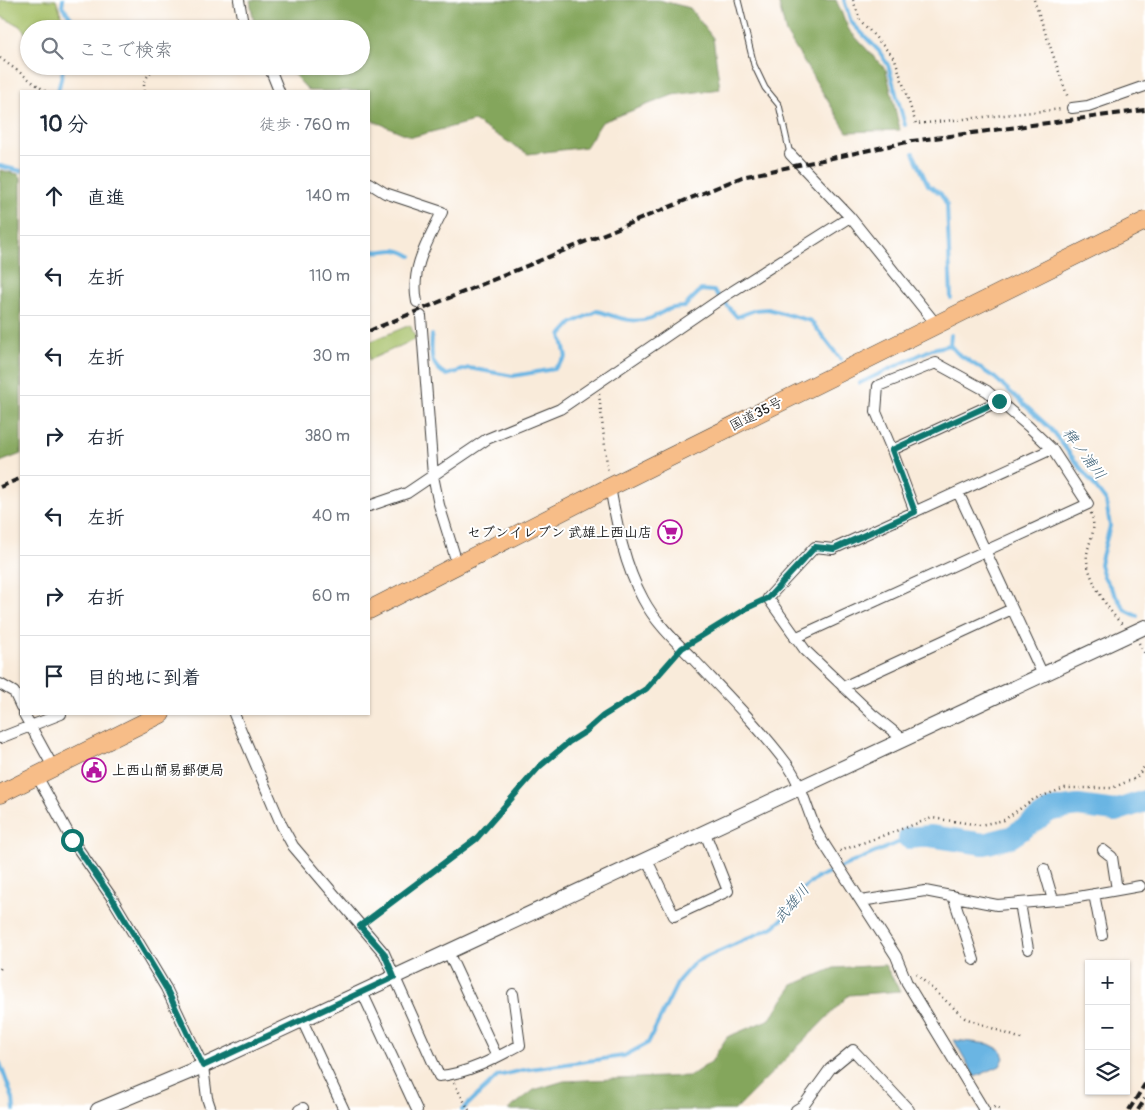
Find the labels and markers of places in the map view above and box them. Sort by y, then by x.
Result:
supermarket icon: セブンイレブン 武雄上西山店 [657,519,683,545]
place label: セブンイレブン 武雄上西山店 [467,524,652,541]
public building icon: 上西山簡易郵便局 [81,757,107,783]
place label: 上西山簡易郵便局 [112,762,224,779]

